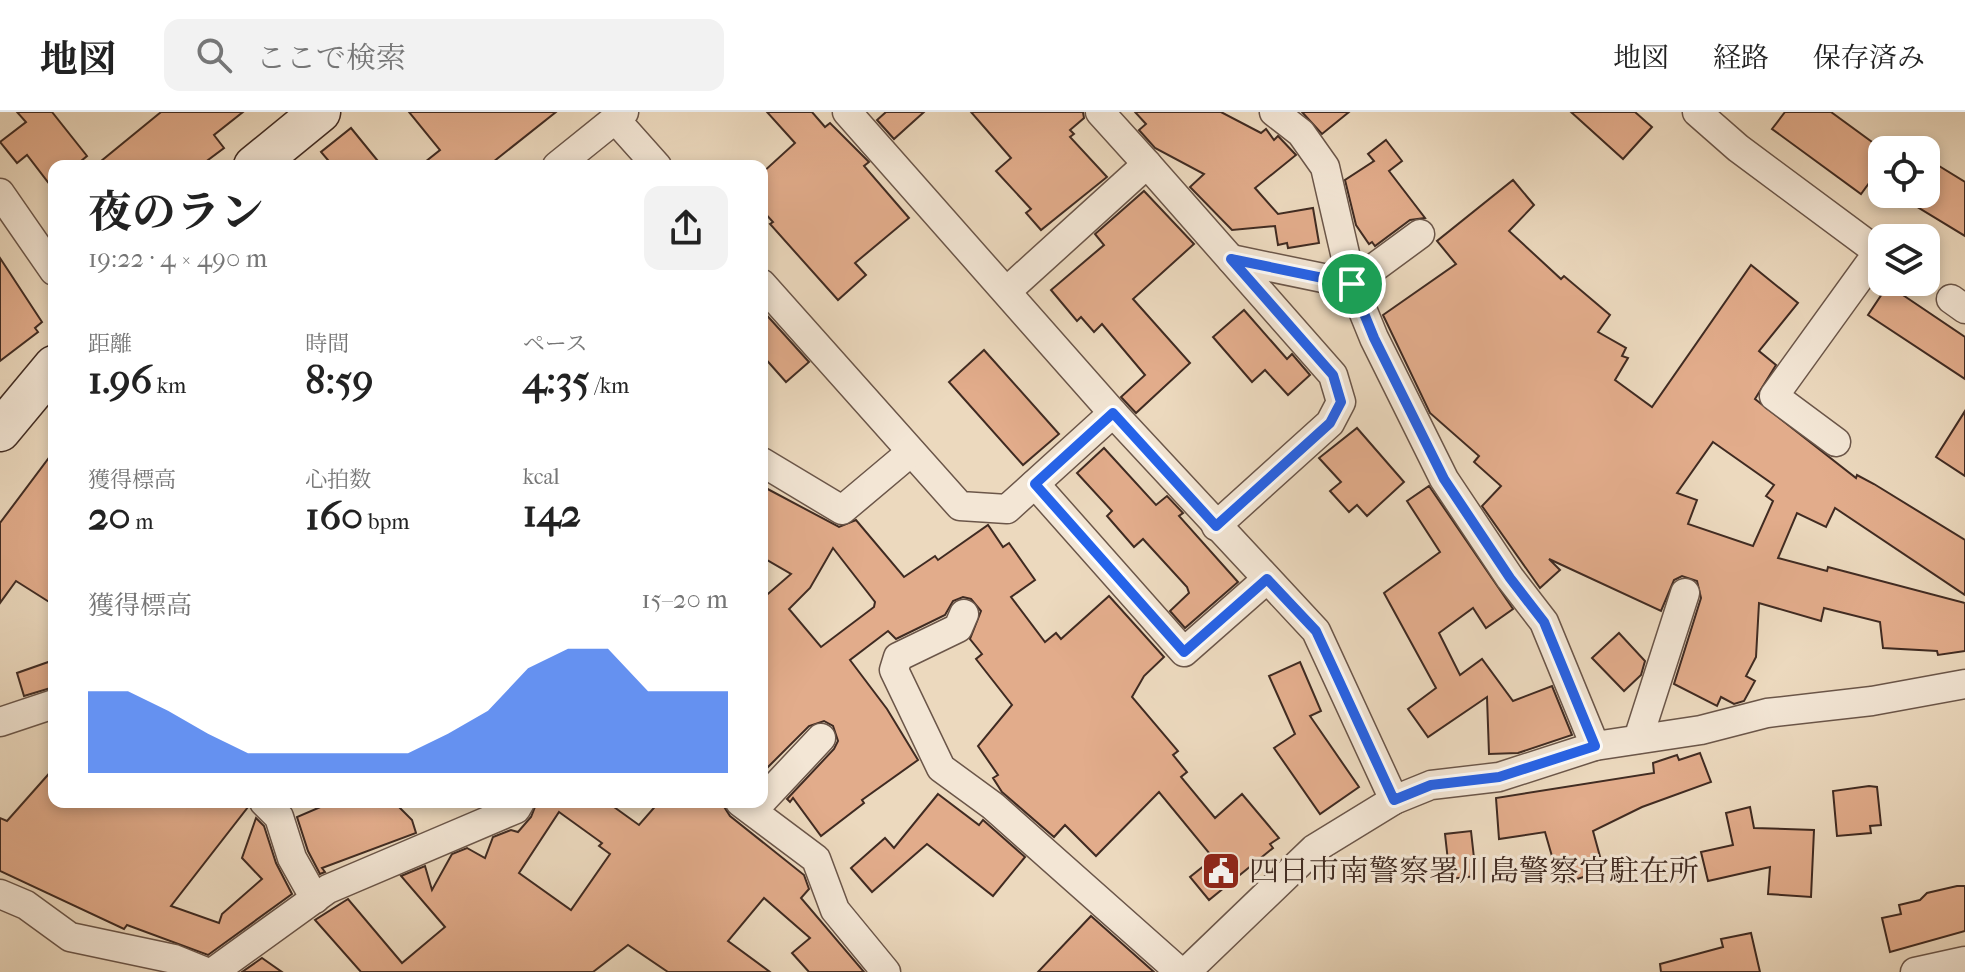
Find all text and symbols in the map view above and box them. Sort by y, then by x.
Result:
search box [164,19,724,91]
icon: search [192,33,236,77]
text: 地図 [40,37,116,82]
text: ここで検索 [256,41,406,76]
text: 地図 [1613,41,1669,74]
text: 経路 [1713,41,1769,74]
text: 保存済み [1813,41,1925,74]
map controls [1868,136,1940,296]
button: locate [1868,136,1940,208]
button: share [644,186,728,270]
text: 夜のラン [88,187,264,238]
button: layers [1868,224,1940,296]
text: 19:22 · 4 × 490 m [88,243,267,274]
pin [1318,250,1386,318]
icon: arrive [1330,262,1374,306]
text: 距離 [88,331,132,357]
text: 時間 [305,331,349,357]
text: ペース [523,331,588,357]
text: 1.96 [88,357,152,403]
text: 8:59 [305,357,373,403]
text: 4:35 [523,357,590,403]
text: km [152,373,186,399]
text: /km [590,373,629,399]
text: kcal [523,464,560,490]
text: 獲得標高 [88,467,176,493]
text: 心拍数 [305,467,371,493]
text: 142 [523,490,581,536]
text: 20 [88,493,131,539]
text: 160 [305,493,363,539]
text: m [131,509,154,535]
text: bpm [363,509,410,535]
text: 15–20 m [641,584,728,615]
text: 獲得標高 [88,590,192,621]
public building icon: 四日市南警察署川島警察官駐在所 [1200,850,1242,892]
place label: 四日市南警察署川島警察官駐在所 [1249,854,1699,889]

